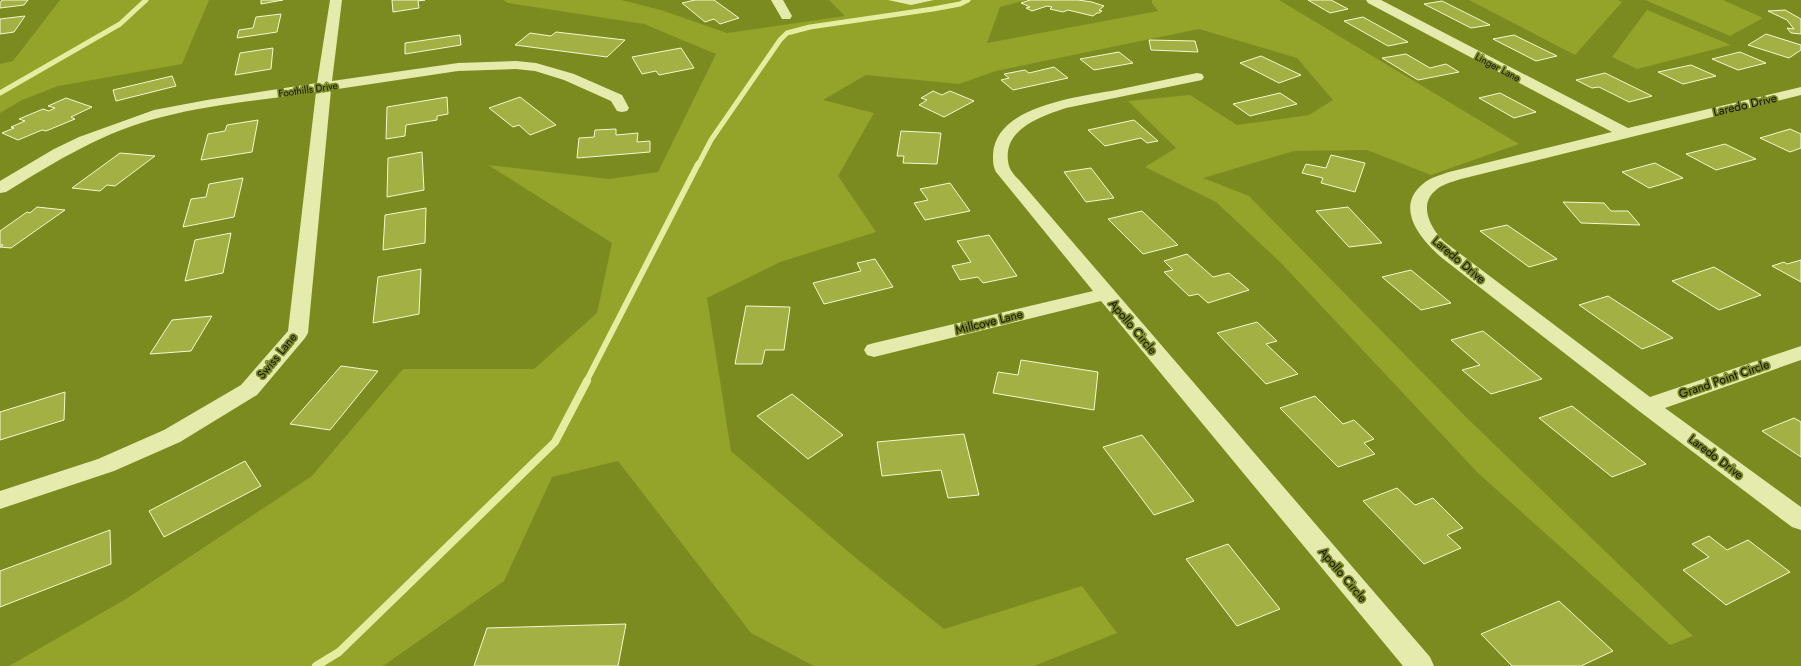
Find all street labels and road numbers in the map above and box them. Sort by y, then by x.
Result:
street label: Linger Lane [1472,49,1523,86]
street label: Foothills Drive [277,78,339,101]
street label: Laredo Drive [1711,89,1779,121]
street label: Laredo Drive [1428,232,1490,288]
street label: Apollo Circle [1105,296,1161,358]
street label: Millcove Lane [953,305,1025,339]
street label: Swiss Lane [253,329,301,383]
street label: Grand Point Circle [1676,355,1772,403]
street label: Laredo Drive [1685,430,1747,484]
street label: Apollo Circle [1315,544,1371,606]

